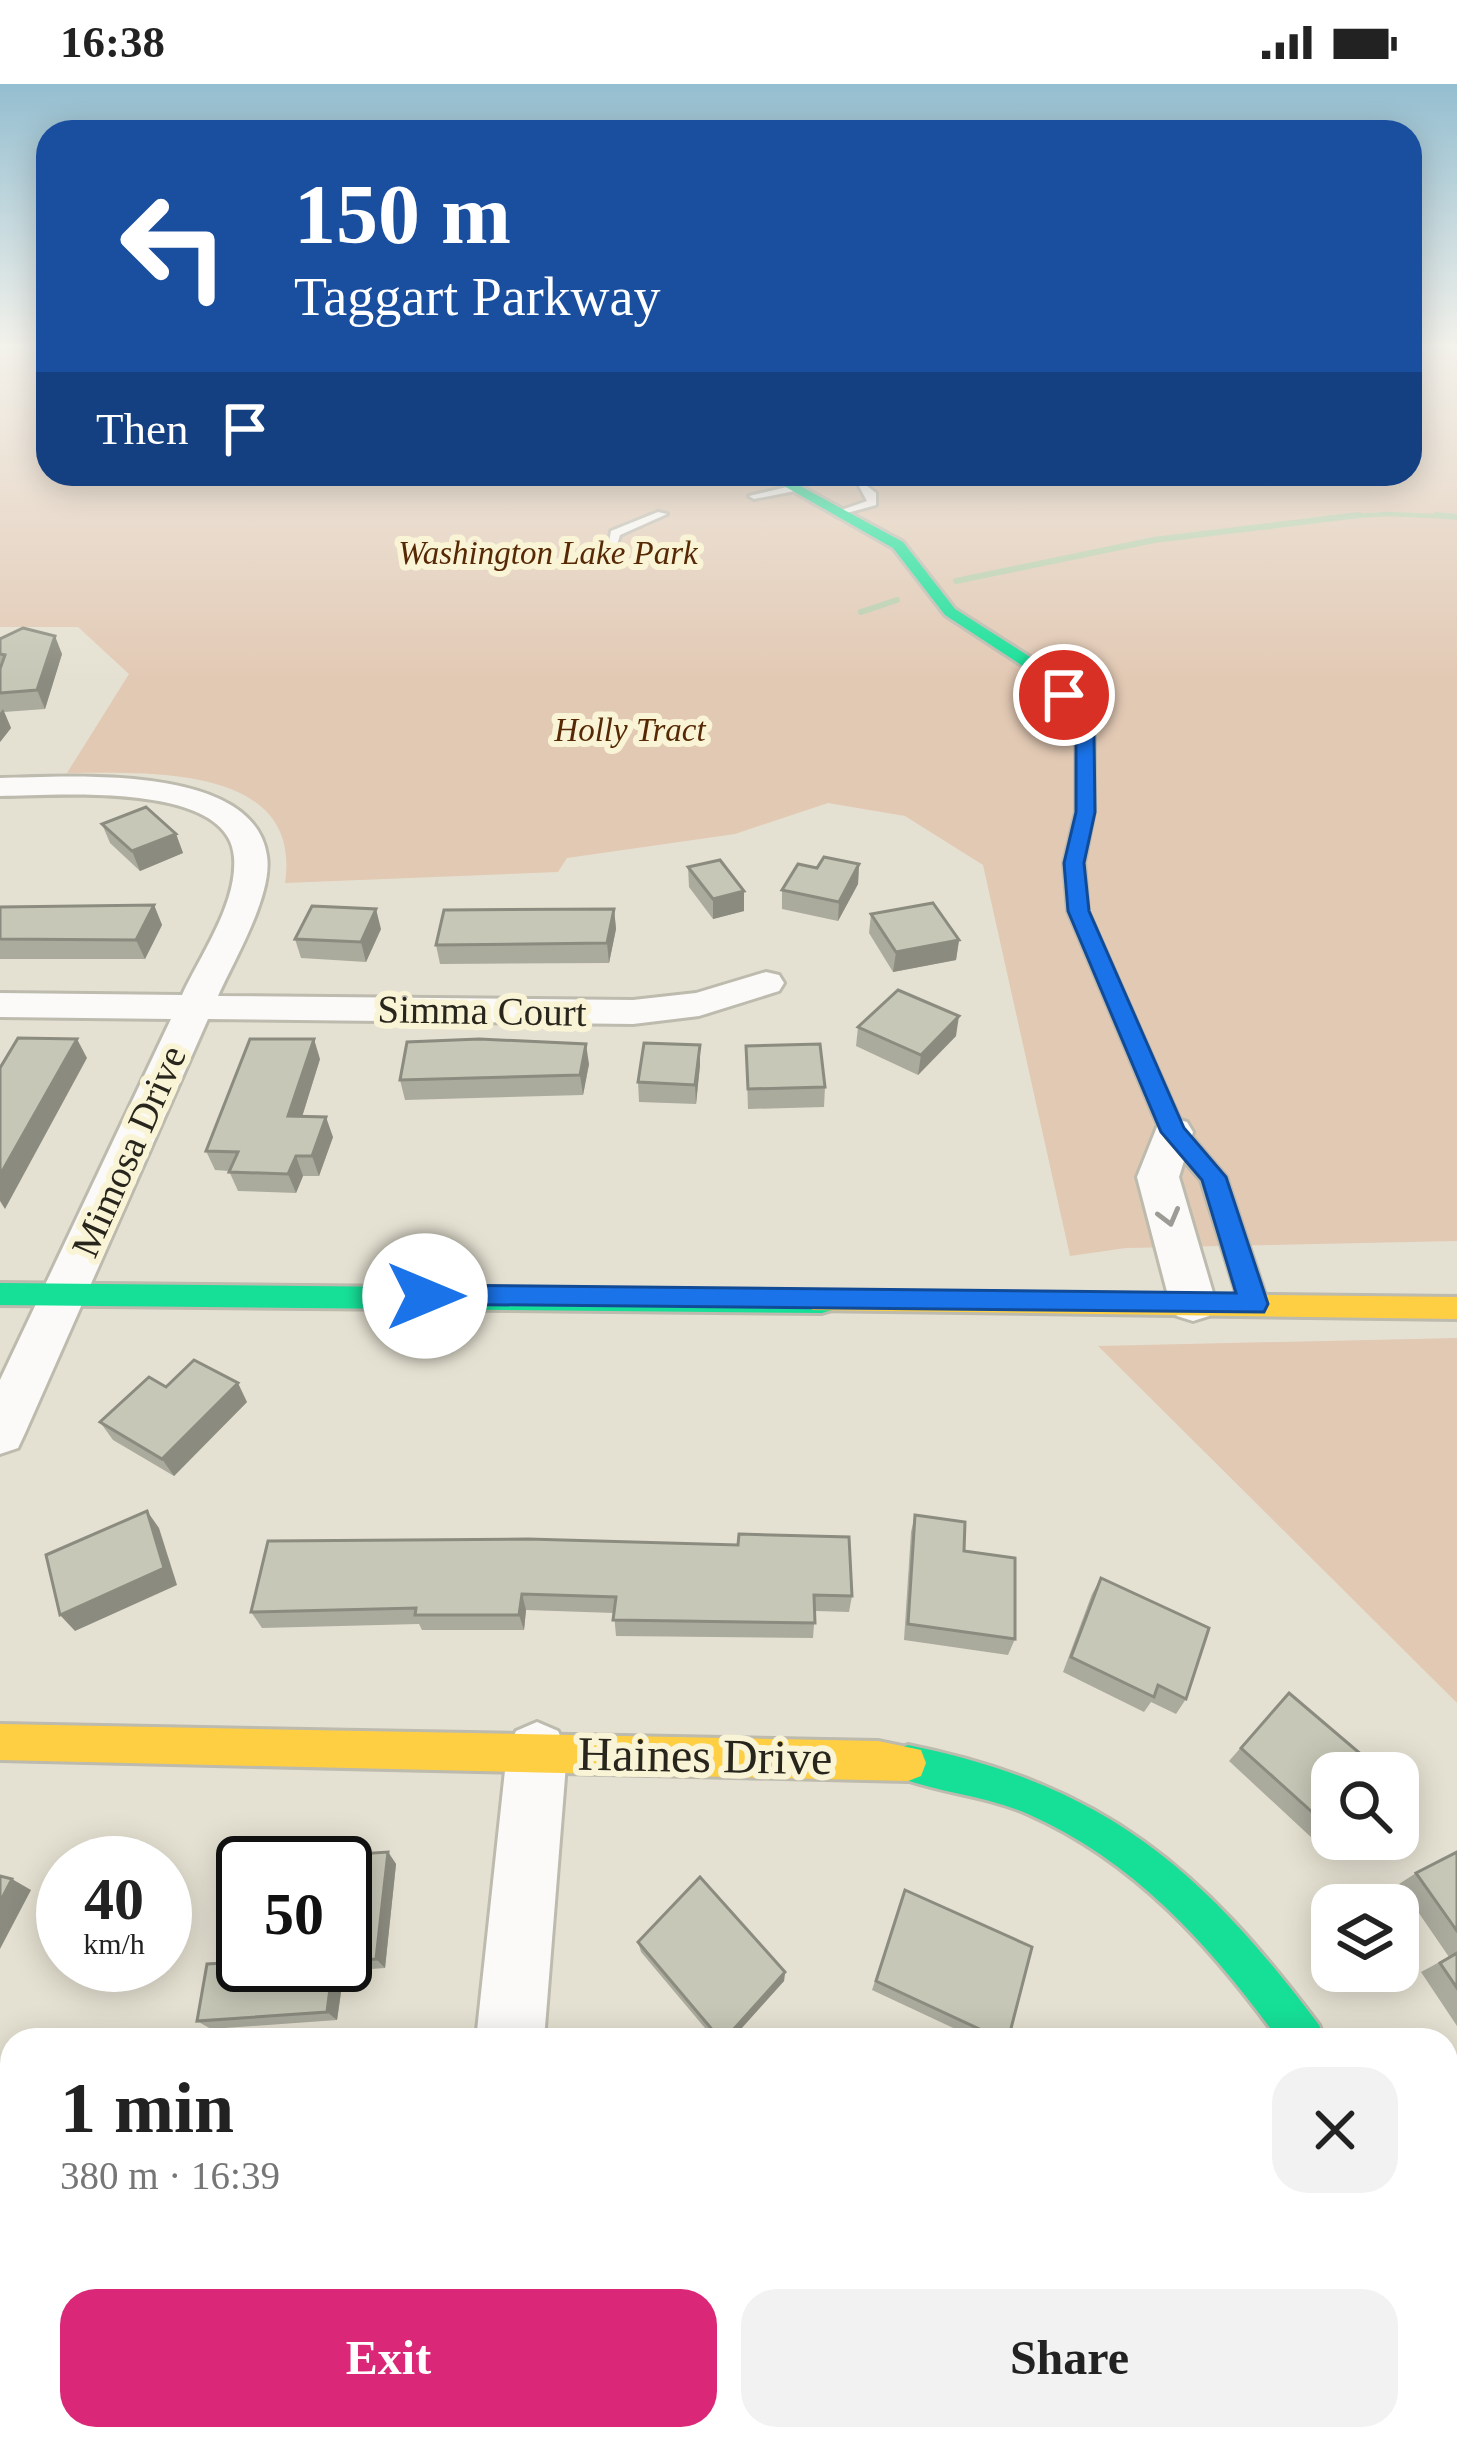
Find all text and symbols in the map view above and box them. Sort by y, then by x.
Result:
text: 16:38 [60,17,165,67]
icon: left [96,168,252,324]
text: 150 m [294,168,511,261]
text: Taggart Parkway [294,267,661,327]
icon: arrive [212,396,278,462]
text: Then [96,404,188,454]
park label: Washington Lake Park [398,535,699,571]
pin [1013,644,1115,746]
icon: arrive [1031,662,1097,728]
park label: Holly Tract [553,712,706,748]
street label: Simma Court [377,987,587,1034]
street label: Mimosa Drive [63,1039,194,1263]
one-way arrow [1155,1206,1180,1227]
position arrow [362,1233,488,1359]
street label: Haines Drive [577,1727,833,1784]
map controls [1311,1752,1419,1992]
button: search [1311,1752,1419,1860]
speed limit sign: 50 [216,1836,372,1992]
text: 40 [84,1866,144,1932]
button: layers [1311,1884,1419,1992]
text: km/h [83,1927,145,1960]
button: close [1272,2067,1398,2193]
text: 1 min [60,2068,234,2148]
text: 380 m · 16:39 [60,2154,280,2197]
button: Exit [60,2289,717,2427]
button: Share [741,2289,1398,2427]

